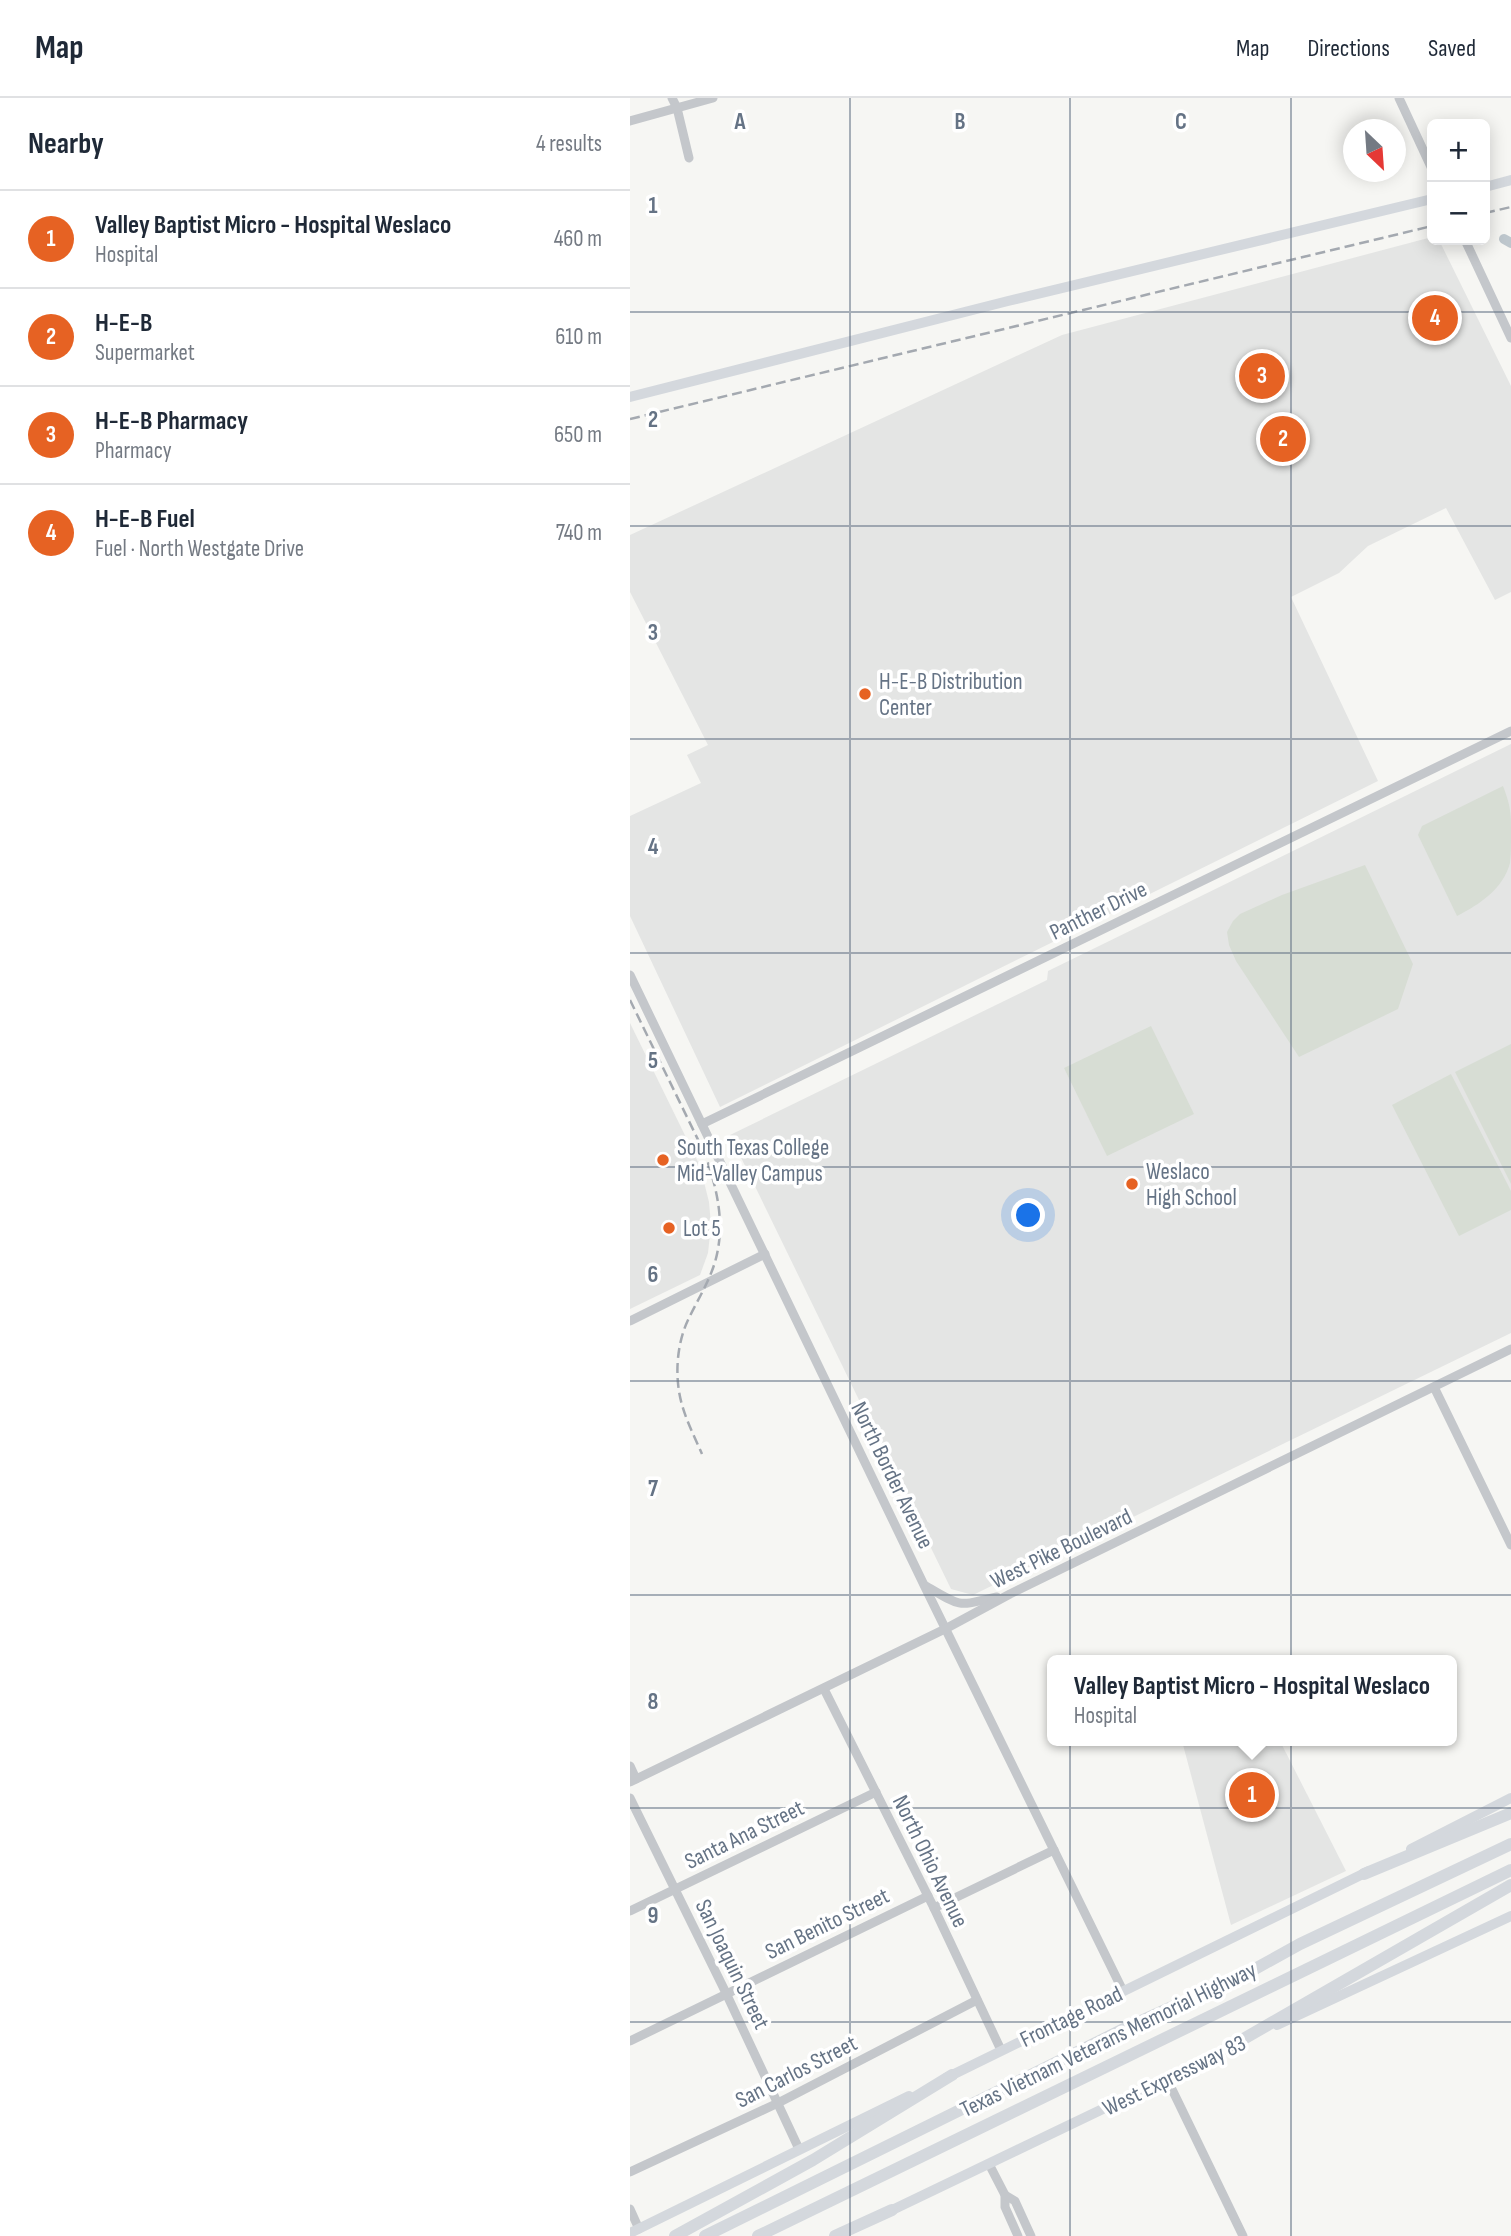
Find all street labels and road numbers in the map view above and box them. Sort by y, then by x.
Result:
street label: Panther Drive [1045,875,1152,946]
street label: North Border Avenue [844,1397,940,1553]
street label: West Pike Boulevard [986,1503,1137,1595]
street label: North Ohio Avenue [886,1791,974,1932]
street label: Santa Ana Street [680,1794,809,1876]
street label: San Benito Street [761,1882,894,1966]
street label: San Joaquin Street [689,1895,776,2034]
street label: Texas Vietnam Veterans Memorial Highway [956,1956,1261,2124]
street label: Frontage Road [1016,1980,1127,2054]
street label: San Carlos Street [731,2029,862,2114]
street label: West Expressway 83 [1098,2029,1251,2123]

